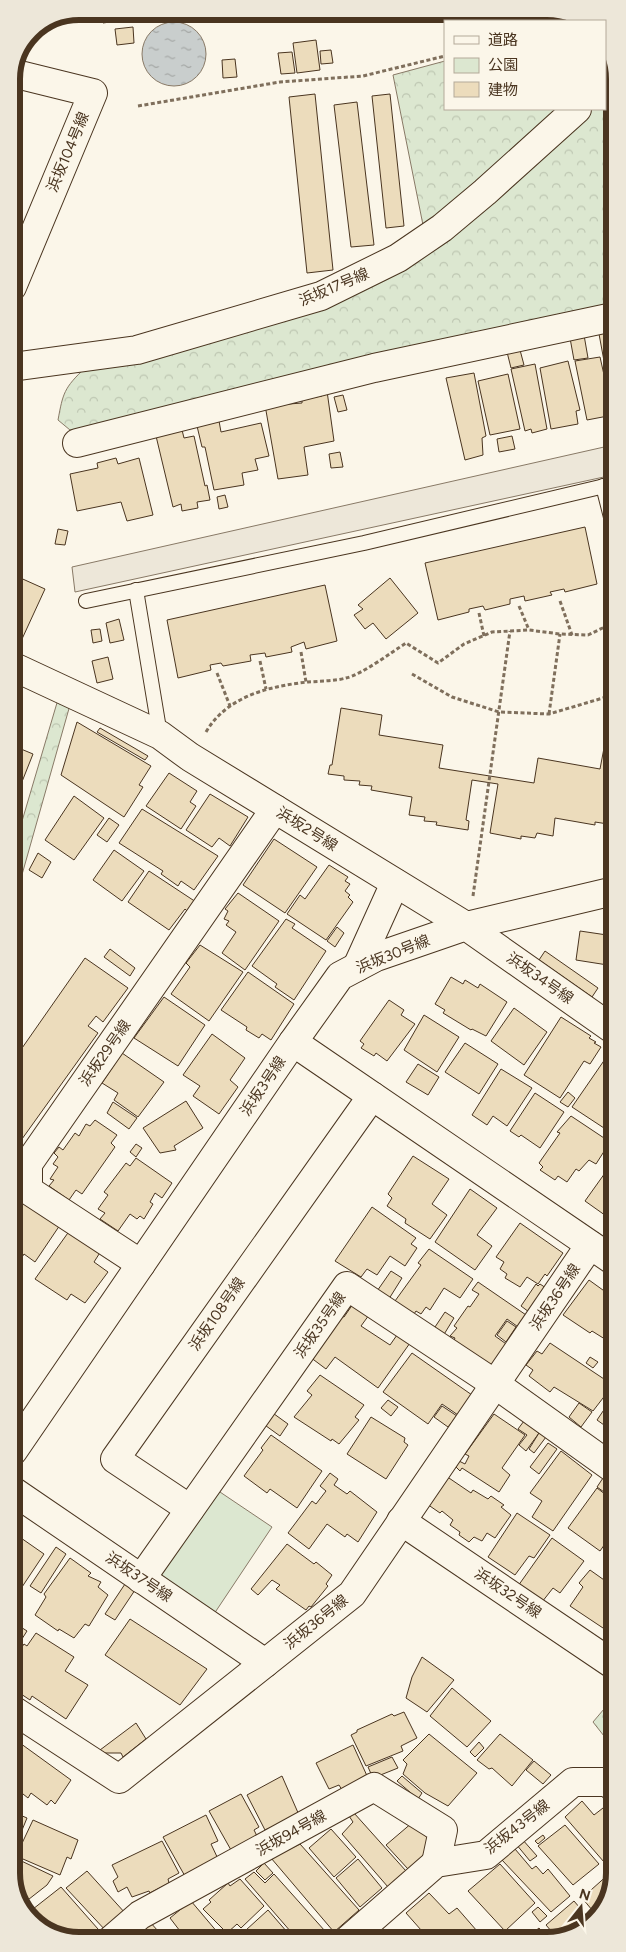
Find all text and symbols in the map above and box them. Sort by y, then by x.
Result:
legend [444,20,606,110]
text: 道路 [488,31,518,49]
text: 公園 [488,56,518,74]
text: 建物 [488,81,518,99]
street label: 浜坂104号線 [43,109,93,195]
street label: 浜坂17号線 [296,264,372,310]
street label: 浜坂2号線 [273,803,341,855]
street label: 浜坂30号線 [354,931,432,977]
street label: 浜坂34号線 [503,948,577,1008]
street label: 浜坂29号線 [76,1016,134,1090]
street label: 浜坂3号線 [236,1053,290,1119]
street label: 浜坂36号線 [526,1260,584,1334]
street label: 浜坂108号線 [185,1274,249,1354]
street label: 浜坂35号線 [291,1288,349,1362]
street label: 浜坂37号線 [102,1548,176,1606]
street label: 浜坂32号線 [471,1564,545,1622]
street label: 浜坂36号線 [281,1591,351,1653]
street label: 浜坂43号線 [481,1796,553,1858]
street label: 浜坂94号線 [253,1806,329,1860]
north arrow [556,1882,606,1932]
text: N [577,1885,592,1905]

